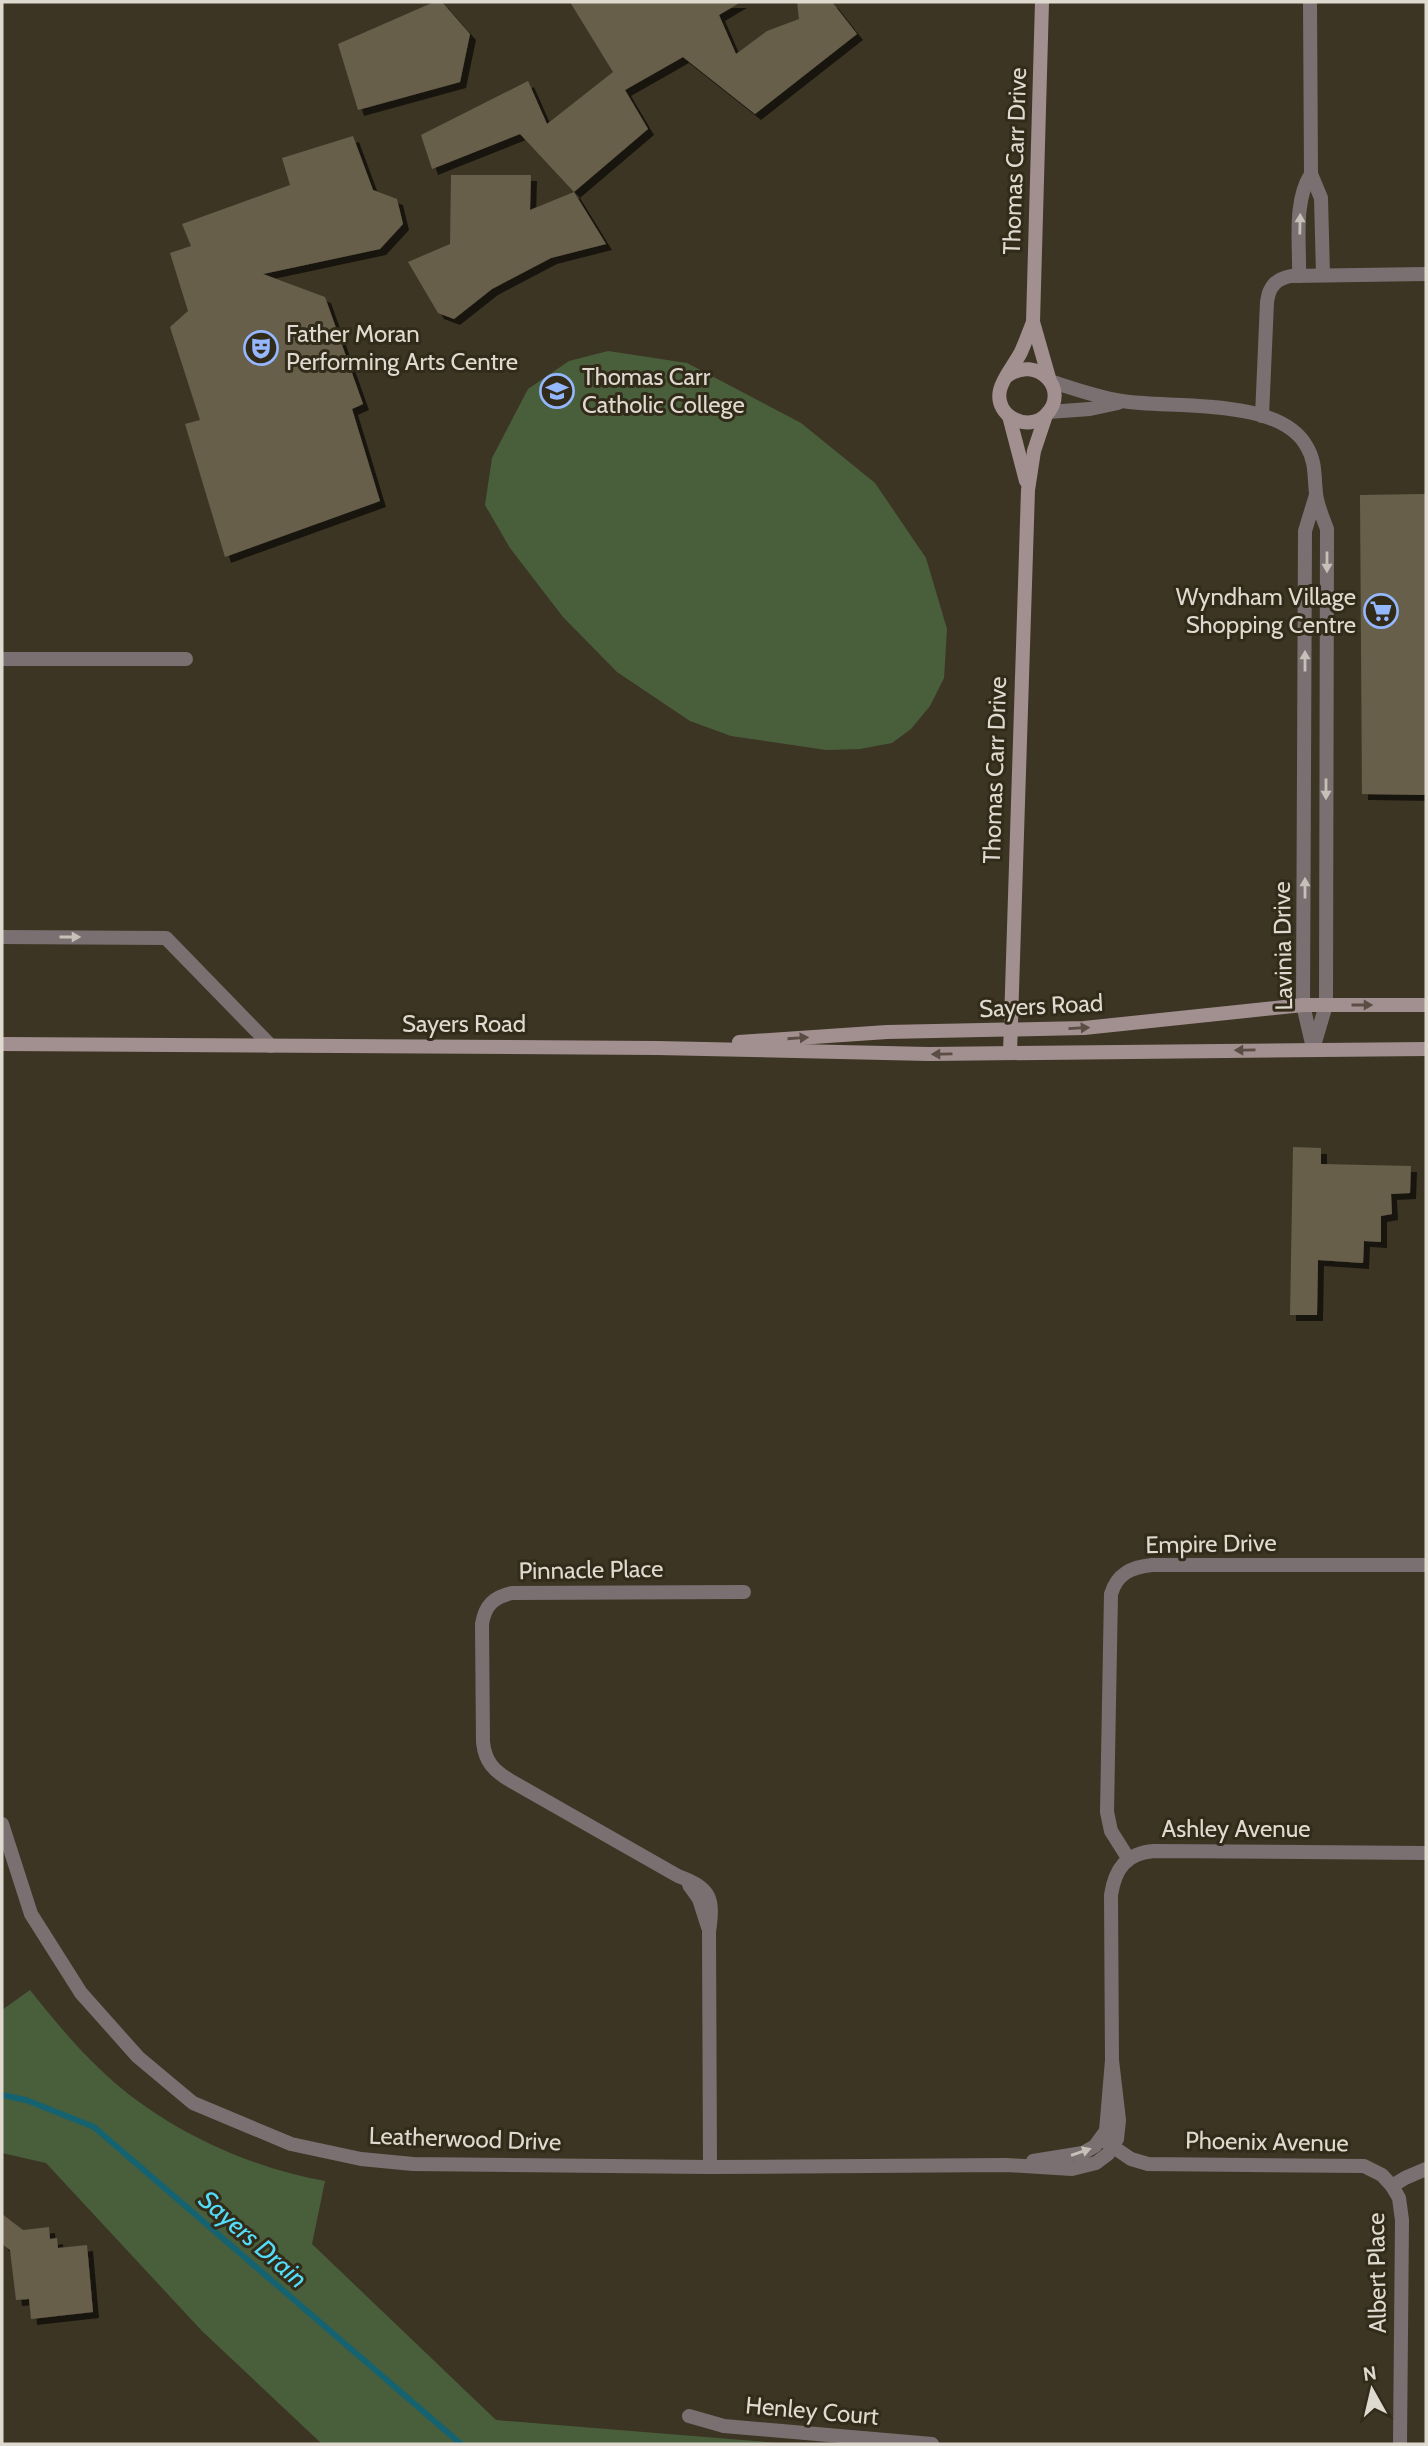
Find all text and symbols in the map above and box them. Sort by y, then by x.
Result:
street label: Thomas Carr Drive [997,67,1032,255]
one-way arrow [1294,213,1306,235]
place label: Father Moran Performing Arts Centre [286,319,518,376]
theatre icon: Father Moran Performing Arts Centre [242,329,280,367]
place label: Thomas Carr Catholic College [582,362,745,419]
school or university icon: Thomas Carr Catholic College [538,372,576,410]
one-way arrow [1321,551,1333,573]
place label: Wyndham Village Shopping Centre [1176,582,1356,639]
supermarket icon: Wyndham Village Shopping Centre [1362,592,1400,630]
one-way arrow [1299,650,1311,672]
street label: Thomas Carr Drive [977,676,1012,864]
one-way arrow [1320,778,1332,800]
one-way arrow [1299,877,1311,899]
street label: Lavinia Drive [1267,881,1298,1011]
one-way arrow [59,931,81,943]
street label: Sayers Road [978,988,1104,1023]
one-way arrow [1352,999,1374,1011]
street label: Sayers Road [402,1009,526,1038]
one-way arrow [1068,1022,1090,1033]
one-way arrow [788,1033,810,1044]
one-way arrow [1234,1044,1256,1056]
one-way arrow [931,1048,953,1060]
street label: Empire Drive [1145,1528,1277,1559]
street label: Pinnacle Place [518,1554,664,1585]
street label: Ashley Avenue [1161,1814,1311,1843]
street label: Leatherwood Drive [368,2121,562,2156]
street label: Phoenix Avenue [1185,2126,1349,2157]
one-way arrow [1070,2146,1091,2157]
water label: Sayers Drain [192,2183,314,2295]
street label: Albert Place [1361,2212,1392,2334]
north arrow [1337,2355,1407,2425]
text: N [1361,2361,1378,2386]
street label: Henley Court [744,2390,880,2431]

